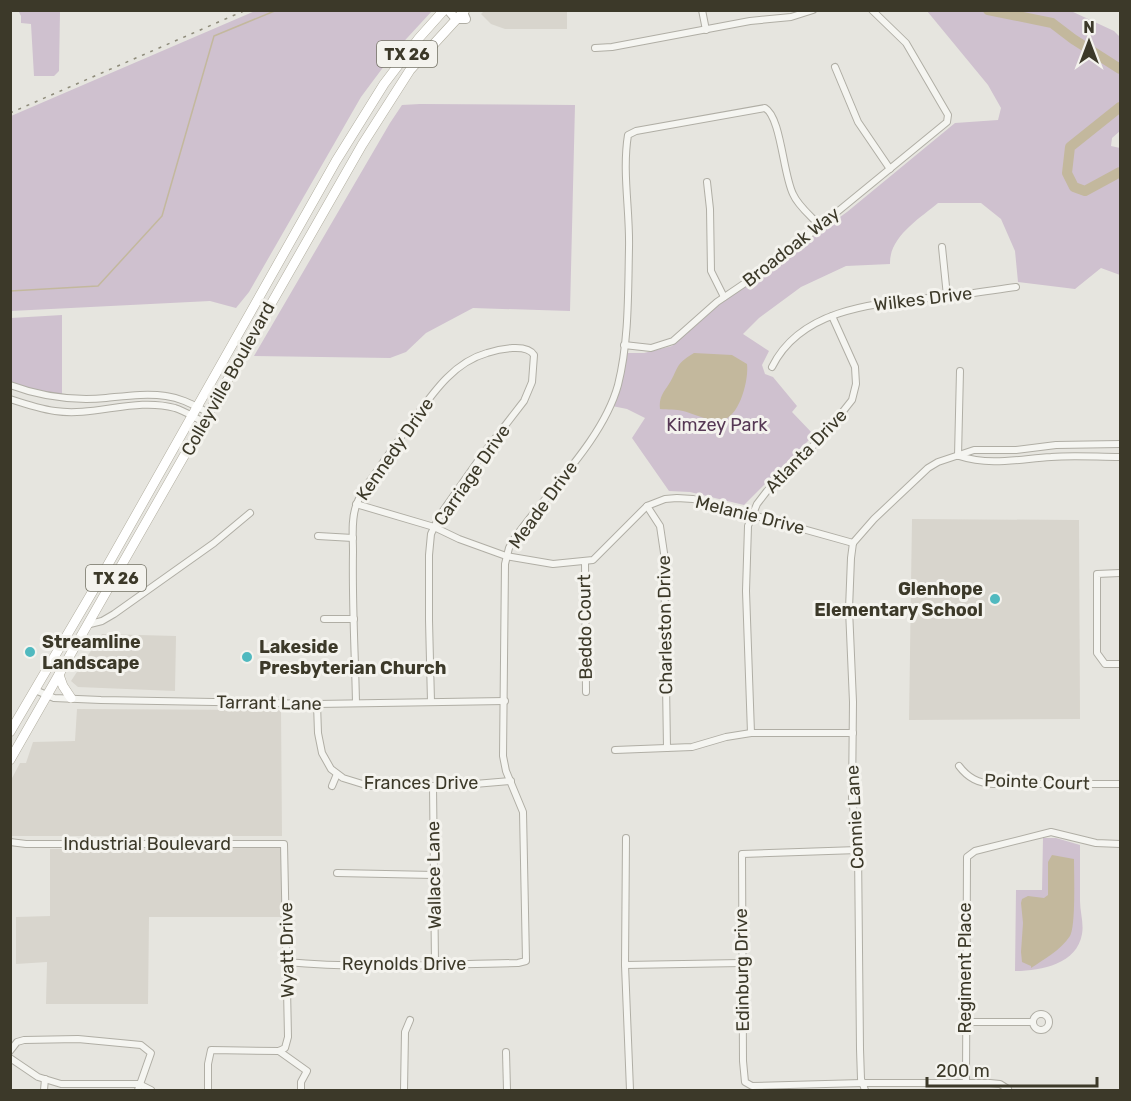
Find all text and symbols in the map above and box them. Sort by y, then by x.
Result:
north arrow [1059,12,1119,72]
text: N [1083,18,1095,37]
road number: TX 26 [377,41,437,67]
street label: Broadoak Way [738,202,844,292]
street label: Wilkes Drive [873,282,973,316]
street label: Colleyville Boulevard [177,298,279,460]
street label: Kennedy Drive [352,393,438,505]
street label: Atlanta Drive [760,404,852,498]
park label: Kimzey Park [666,414,768,436]
street label: Carriage Drive [429,420,515,530]
street label: Meade Drive [504,457,582,553]
street label: Melanie Drive [693,491,807,539]
street label: Charleston Drive [653,555,677,695]
road number: TX 26 [86,565,146,591]
street label: Beddo Court [573,574,597,680]
place label: Glenhope Elementary School [814,578,983,621]
marker: Glenhope Elementary School [988,592,1002,606]
place label: Streamline Landscape [42,631,141,674]
place label: Lakeside Presbyterian Church [259,636,446,679]
marker: Streamline Landscape [23,645,37,659]
marker: Lakeside Presbyterian Church [240,650,254,664]
street label: Tarrant Lane [216,691,322,715]
street label: Connie Lane [841,764,869,870]
street label: Pointe Court [984,769,1090,795]
street label: Frances Drive [364,772,478,794]
street label: Wallace Lane [422,821,446,929]
street label: Industrial Boulevard [63,833,231,855]
street label: Wyatt Drive [275,902,299,998]
street label: Regiment Place [954,902,976,1034]
street label: Edinburg Drive [730,908,754,1032]
street label: Reynolds Drive [342,953,466,975]
scale bar [927,1050,1096,1088]
text: 200 m [936,1060,990,1082]

